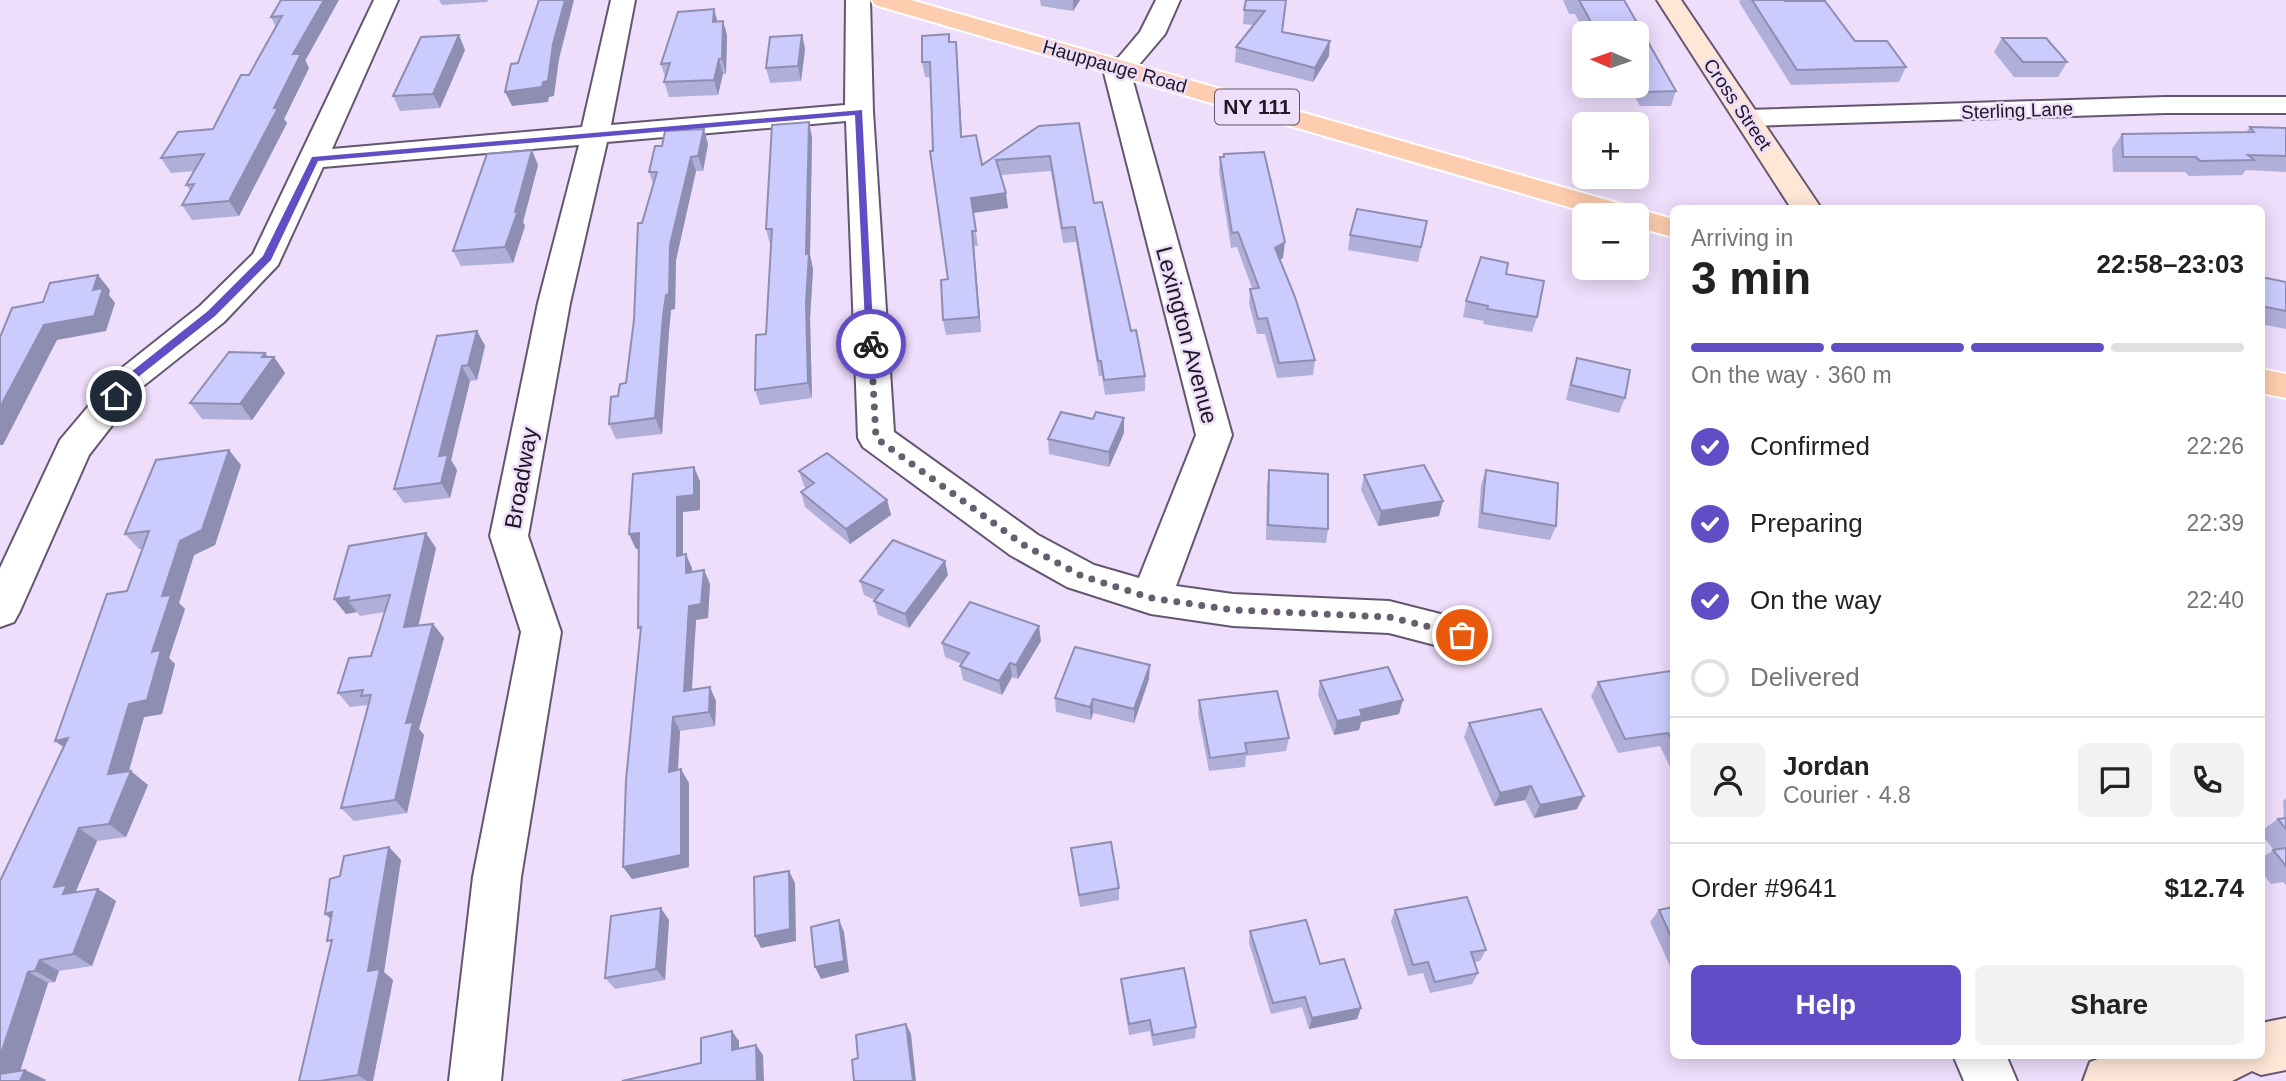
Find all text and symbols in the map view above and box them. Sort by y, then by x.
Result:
north arrow [1572,21,1648,98]
map controls [1572,21,1649,280]
street label: Hauppauge Road [1040,36,1189,97]
street label: Cross Street [1699,55,1776,155]
road number: NY 111 [1215,90,1299,124]
street label: Sterling Lane [1961,98,2073,123]
button: + [1572,112,1649,189]
button: − [1572,203,1649,280]
text: Arriving in [1691,225,1793,251]
street label: Lexington Avenue [1151,244,1223,426]
text: 22:58–23:03 [2097,249,2244,279]
text: 3 min [1691,252,1811,304]
courier [836,309,906,379]
icon: bike [852,325,890,363]
text: On the way · 360 m [1691,362,1892,388]
pin [86,366,146,426]
icon: home [97,377,135,415]
street label: Broadway [499,425,543,531]
icon: check [1691,428,1729,466]
text: Confirmed [1750,431,1870,461]
text: 22:26 [2186,433,2244,459]
icon: check [1691,505,1729,543]
text: Preparing [1750,508,1863,538]
text: 22:39 [2186,510,2244,536]
icon: check [1691,582,1729,620]
text: On the way [1750,585,1882,615]
text: 22:40 [2186,587,2244,613]
pin [1432,605,1492,665]
icon: bag [1443,616,1481,654]
text: Delivered [1750,662,1860,692]
button: person [1691,743,1765,817]
button: chat [2078,743,2152,817]
button: phone [2170,743,2244,817]
text: Jordan [1783,751,1870,781]
text: Courier · 4.8 [1783,782,1911,808]
text: Order #9641 [1691,873,1837,903]
text: $12.74 [2164,873,2244,903]
button: Help [1691,965,1961,1045]
button: Share [1975,965,2244,1045]

